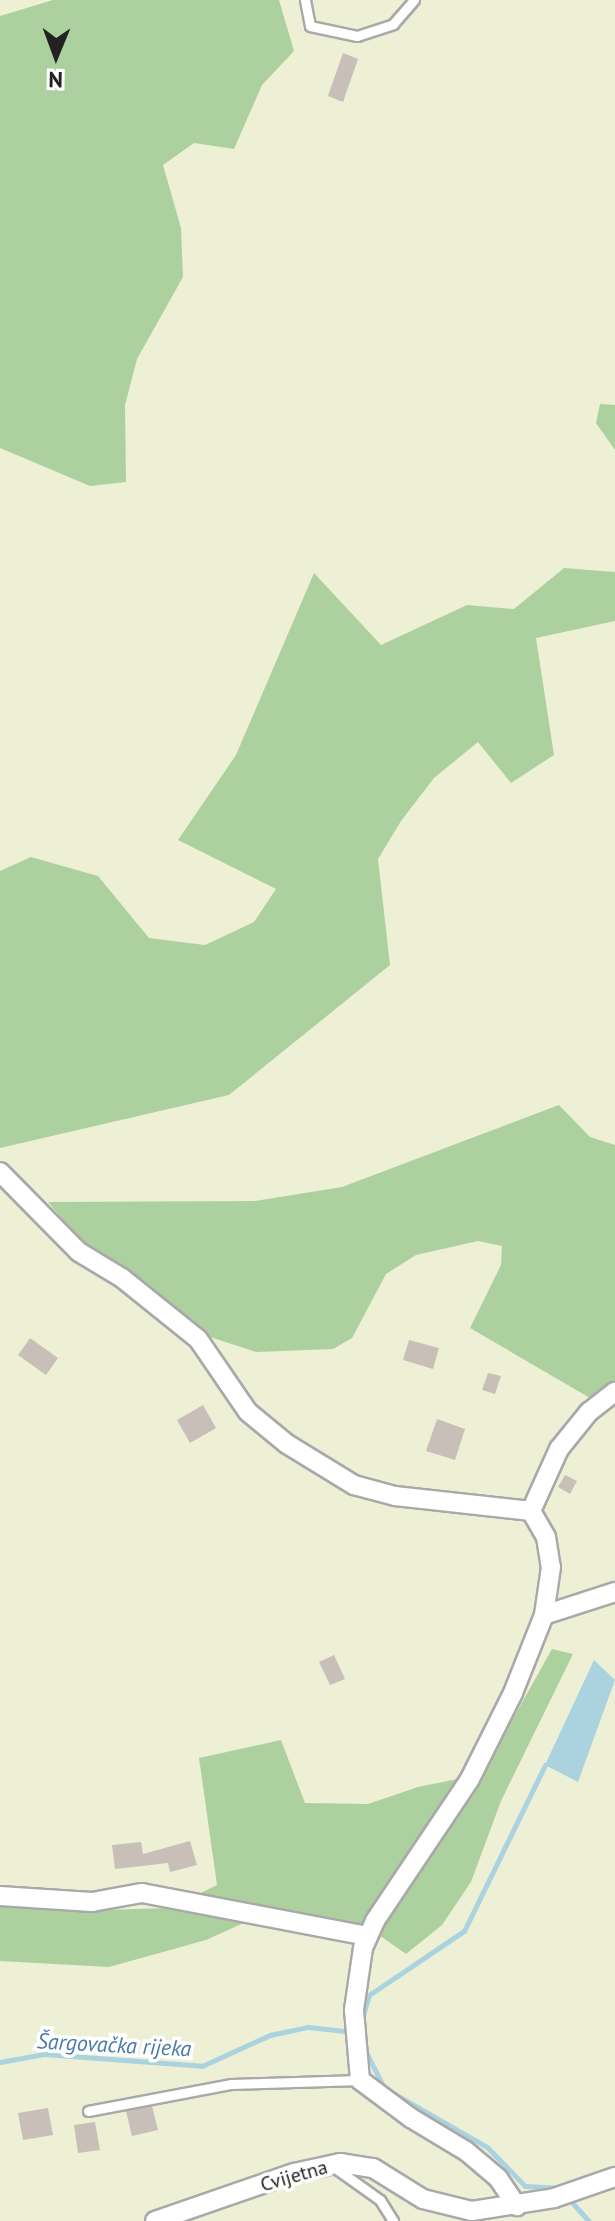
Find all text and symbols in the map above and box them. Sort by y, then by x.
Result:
north arrow [16,16,96,96]
text: N [48,66,63,94]
water label: Šargovačka rijeka [36,2028,192,2062]
street label: Cvijetna [258,2155,330,2197]

